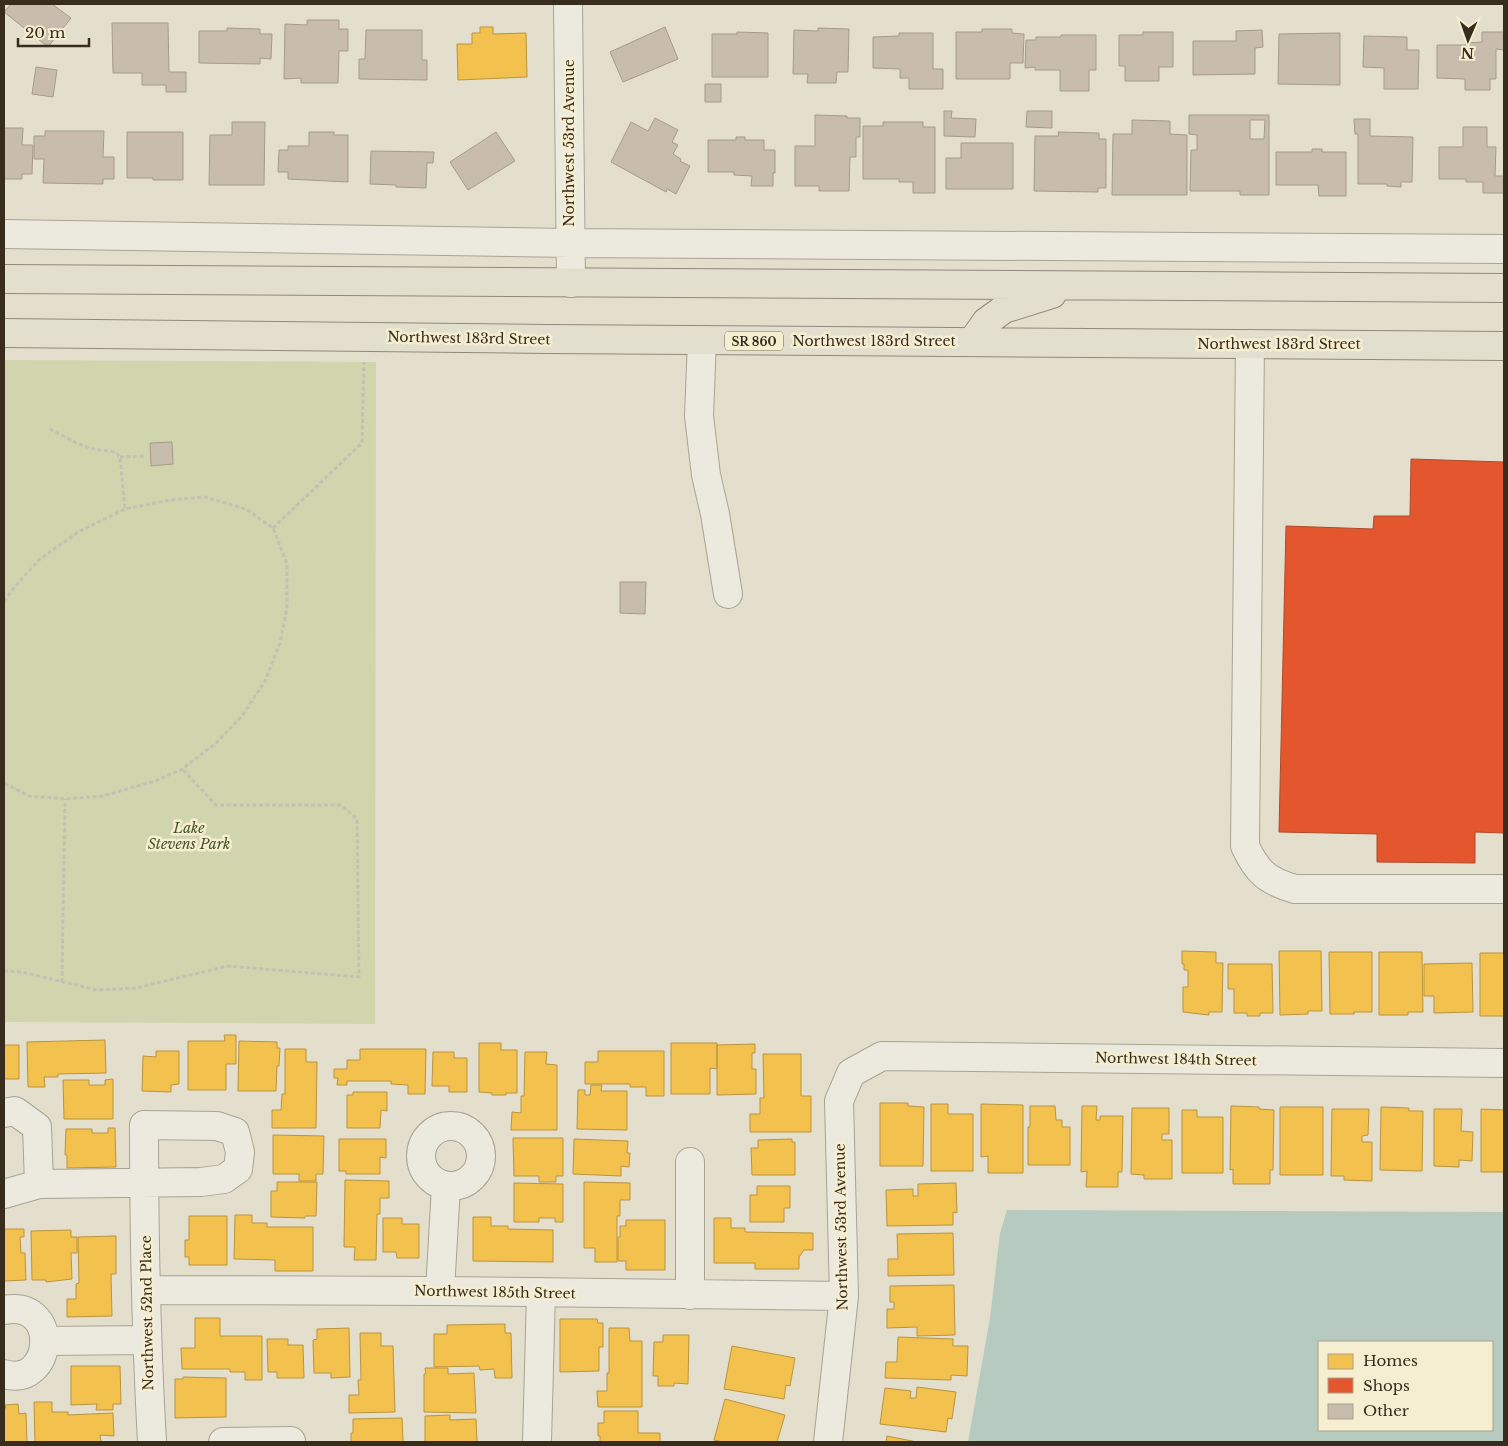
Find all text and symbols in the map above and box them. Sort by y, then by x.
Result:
scale bar [18,15,89,47]
north arrow [1443,15,1493,65]
text: 20 m [25,23,65,42]
text: N [1461,44,1474,62]
street label: Northwest 53rd Avenue [560,59,578,227]
street label: Northwest 183rd Street [387,328,552,348]
road number: SR 860 [725,332,783,351]
street label: Northwest 183rd Street [792,332,956,350]
street label: Northwest 183rd Street [1197,335,1361,353]
park label: Lake Stevens Park [148,819,230,853]
street label: Northwest 184th Street [1095,1049,1258,1069]
street label: Northwest 53rd Avenue [831,1143,851,1311]
street label: Northwest 52nd Place [137,1235,157,1391]
street label: Northwest 185th Street [414,1282,577,1302]
legend [1318,1341,1493,1431]
text: Homes [1363,1351,1418,1370]
text: Shops [1363,1376,1410,1395]
text: Other [1363,1401,1410,1420]

